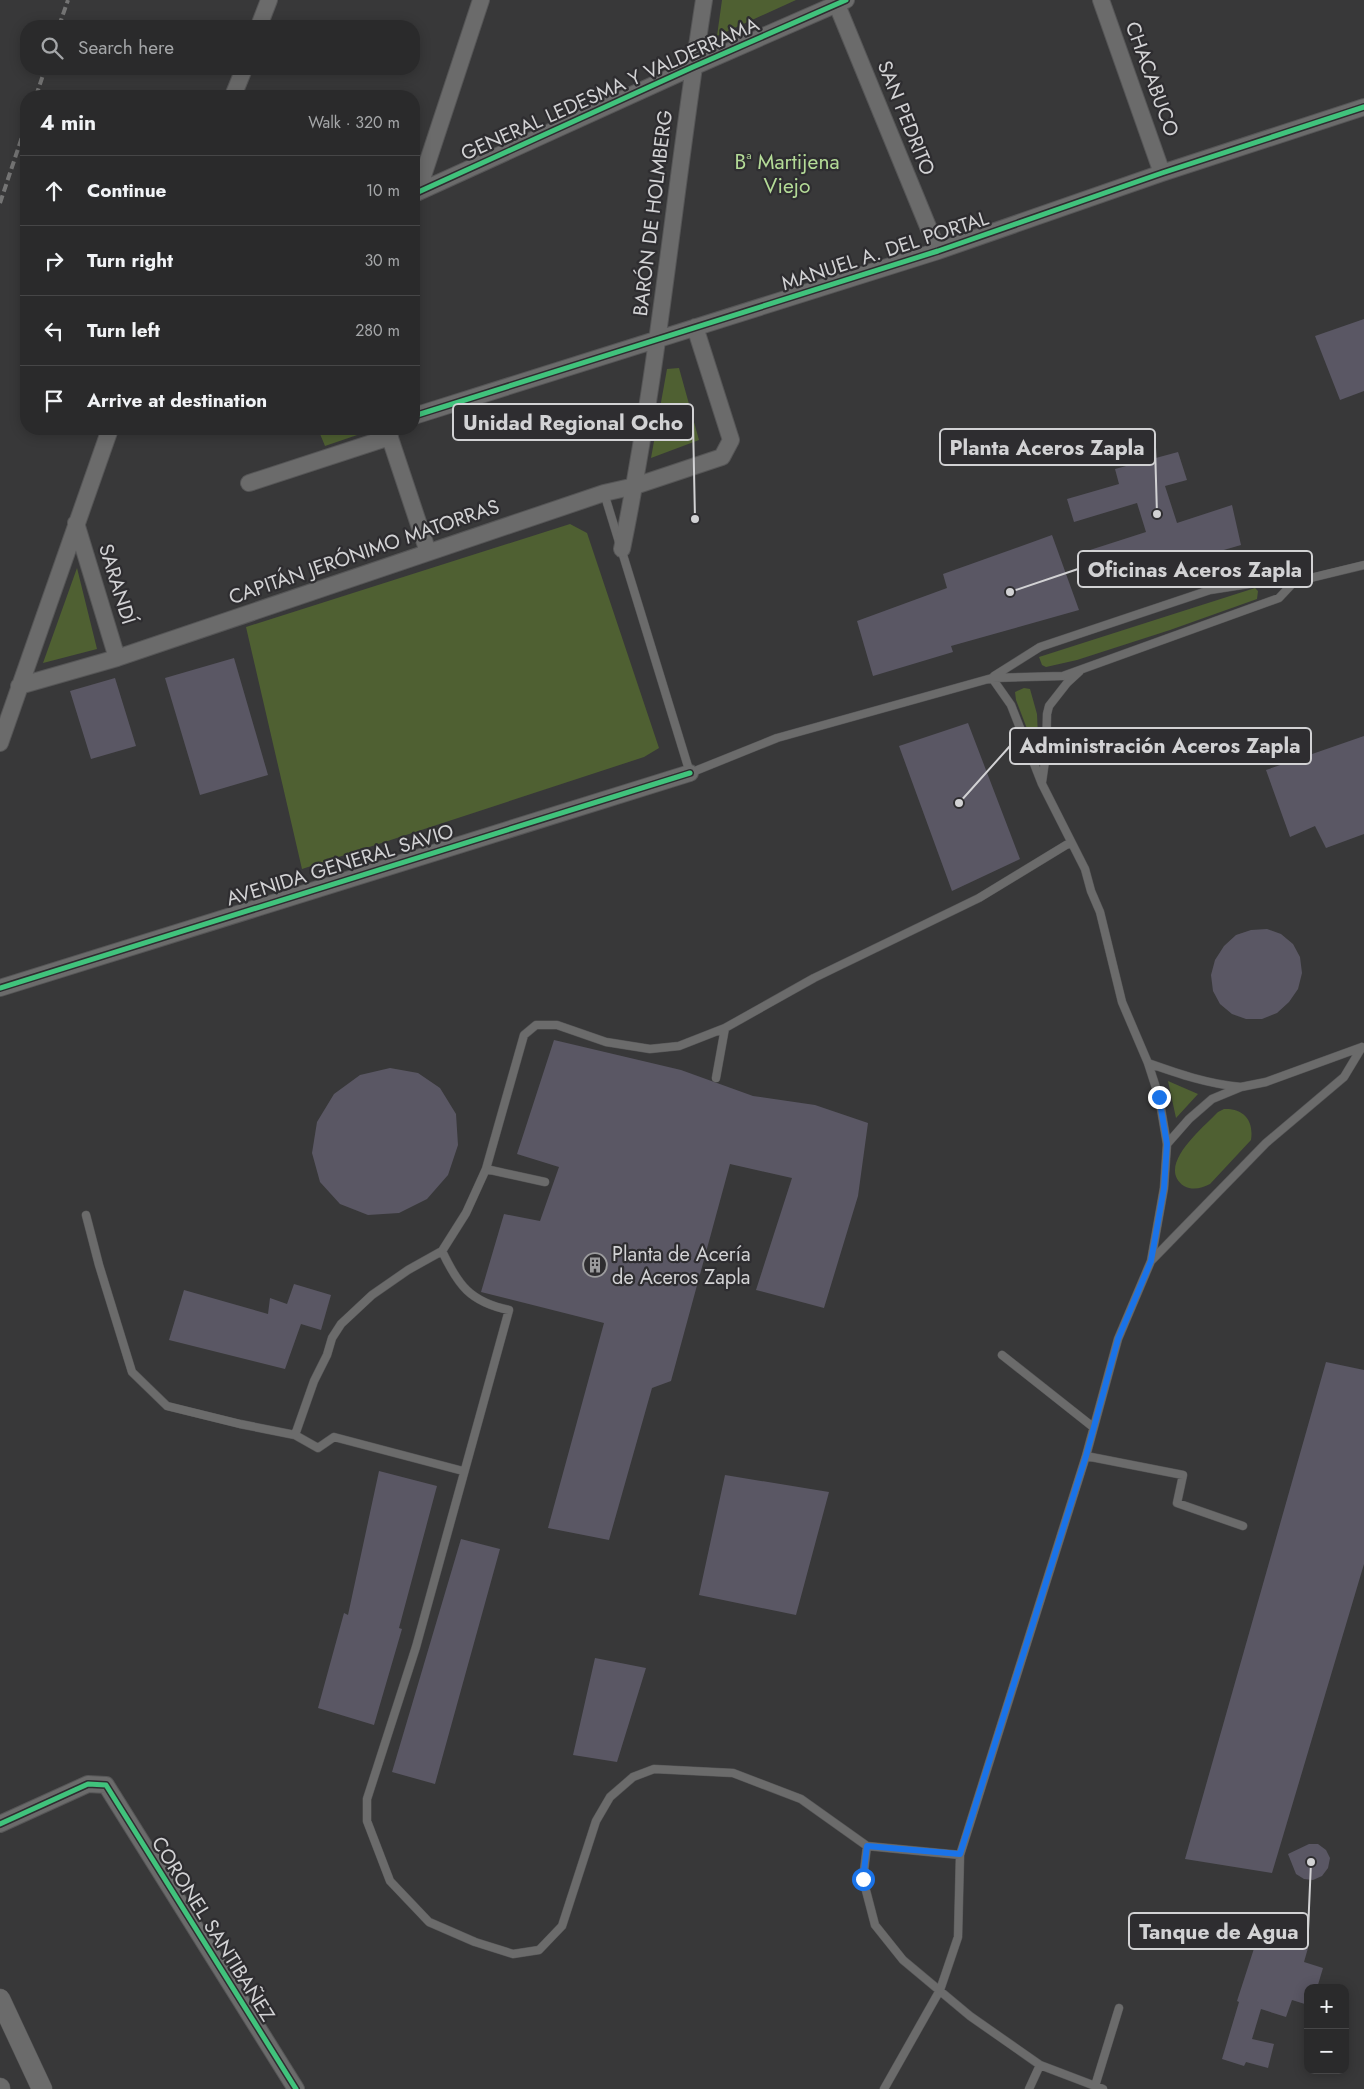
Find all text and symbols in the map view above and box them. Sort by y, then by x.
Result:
street label: GENERAL LEDESMA Y VALDERRAMA [456,10,764,168]
street label: CHACABUCO [1118,17,1186,141]
search box [20,20,420,75]
icon: search [38,34,66,62]
text: Search here [78,34,174,61]
street label: SAN PEDRITO [870,56,942,180]
text: 4 min [40,108,96,138]
street label: BARÓN DE HOLMBERG [626,108,680,318]
text: Walk · 320 m [308,111,400,134]
district label: Bª Martijena Viejo [734,147,840,201]
icon: ahead [40,177,68,205]
text: Continue [87,177,166,204]
text: 10 m [366,179,400,202]
street label: MANUEL A. DEL PORTAL [778,204,992,298]
icon: right [40,247,68,275]
text: Turn right [87,247,173,274]
text: 30 m [364,249,400,272]
icon: left [40,317,68,345]
text: Turn left [87,317,160,344]
text: 280 m [355,319,400,342]
icon: arrive [40,387,68,415]
text: Arrive at destination [87,387,267,414]
callout: Unidad Regional Ocho [453,404,693,440]
text: Unidad Regional Ocho [463,408,683,438]
callout: Planta Aceros Zapla [940,429,1155,465]
text: Planta Aceros Zapla [949,433,1145,463]
street label: CAPITÁN JERÓNIMO MATORRAS [225,492,503,612]
street label: SARANDÍ [91,540,143,629]
callout: Oficinas Aceros Zapla [1078,551,1312,587]
text: Oficinas Aceros Zapla [1088,555,1302,585]
callout: Administración Aceros Zapla [1010,728,1311,764]
text: Administración Aceros Zapla [1018,731,1301,761]
street label: AVENIDA GENERAL SAVIO [223,817,457,913]
route end [1148,1086,1171,1109]
place label: Planta de Acería de Aceros Zapla [612,1240,751,1292]
building icon: Planta de Acería de Aceros Zapla [582,1252,608,1278]
street label: CORONEL SANTIBAÑEZ [144,1831,282,2027]
route start [852,1868,875,1891]
callout: Tanque de Agua [1129,1913,1308,1949]
text: Tanque de Agua [1139,1917,1299,1947]
map controls [1304,1984,1349,2074]
button: + [1304,1984,1349,2029]
button: − [1304,2029,1349,2074]

